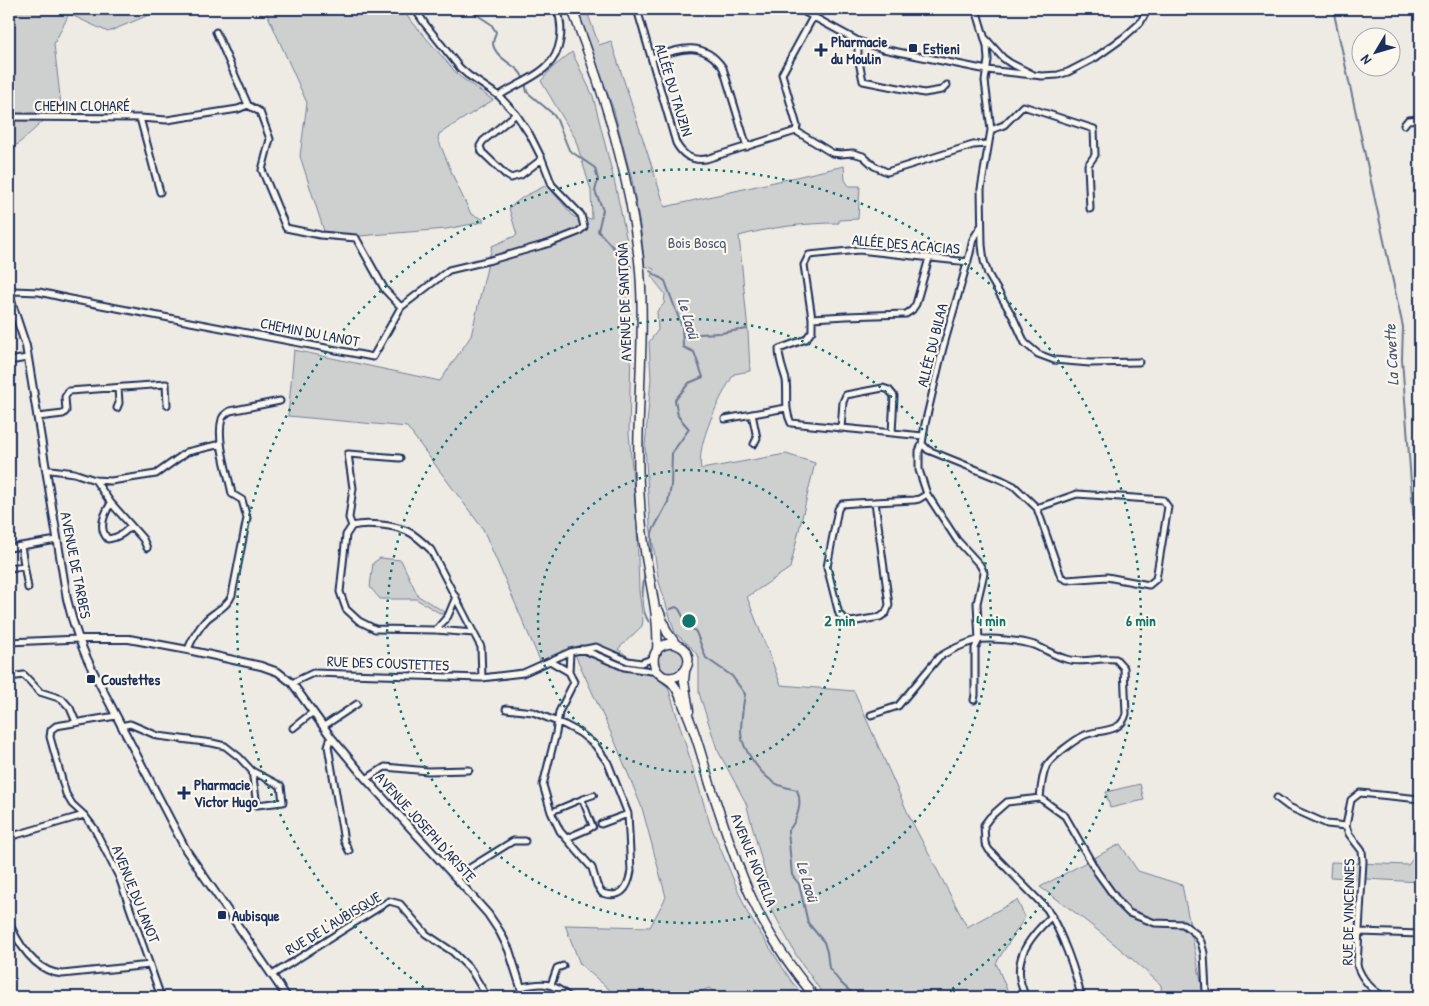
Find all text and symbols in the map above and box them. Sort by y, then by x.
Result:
north arrow [1352,28,1402,78]
place label: Pharmacie du Moulin [831,31,887,69]
place label: Estieni [923,38,960,59]
street label: ALLÉE DU TAUZIN [650,41,698,139]
marker: Estieni [907,42,919,54]
marker: Pharmacie du Moulin [815,44,827,56]
text: N [1355,51,1375,69]
street label: CHEMIN CLOHARÉ [34,95,130,116]
street label: ALLÉE DES ACACIAS [851,229,961,259]
park label: Bois Boscq [668,232,726,253]
street label: AVENUE DE SANTOÑA [611,242,637,362]
water label: Le Laoü [673,295,706,342]
street label: ALLÉE DU BILAA [911,300,953,389]
street label: CHEMIN DU LANOT [259,312,362,352]
water label: La Cavette [1378,323,1404,386]
street label: AVENUE DE TARBES [55,510,97,620]
text: 2 min [825,610,856,631]
text: 4 min [976,610,1006,631]
text: 6 min [1126,610,1156,631]
centre of rings [680,612,698,630]
street label: RUE DES COUSTETTES [327,650,450,676]
place label: Coustettes [101,669,160,690]
marker: Coustettes [85,673,97,685]
street label: AVENUE JOSEPH D'ARISTE [371,767,481,887]
place label: Pharmacie Victor Hugo [194,774,258,813]
marker: Pharmacie Victor Hugo [178,787,190,799]
street label: AVENUE NOVELLA [726,810,782,910]
street label: AVENUE DU LANOT [107,842,166,947]
water label: Le Laoü [792,858,825,905]
street label: RUE DE VINCENNES [1337,858,1359,965]
street label: RUE DE L'AUBISQUE [281,886,385,960]
place label: Aubisque [232,905,280,927]
marker: Aubisque [216,909,228,921]

